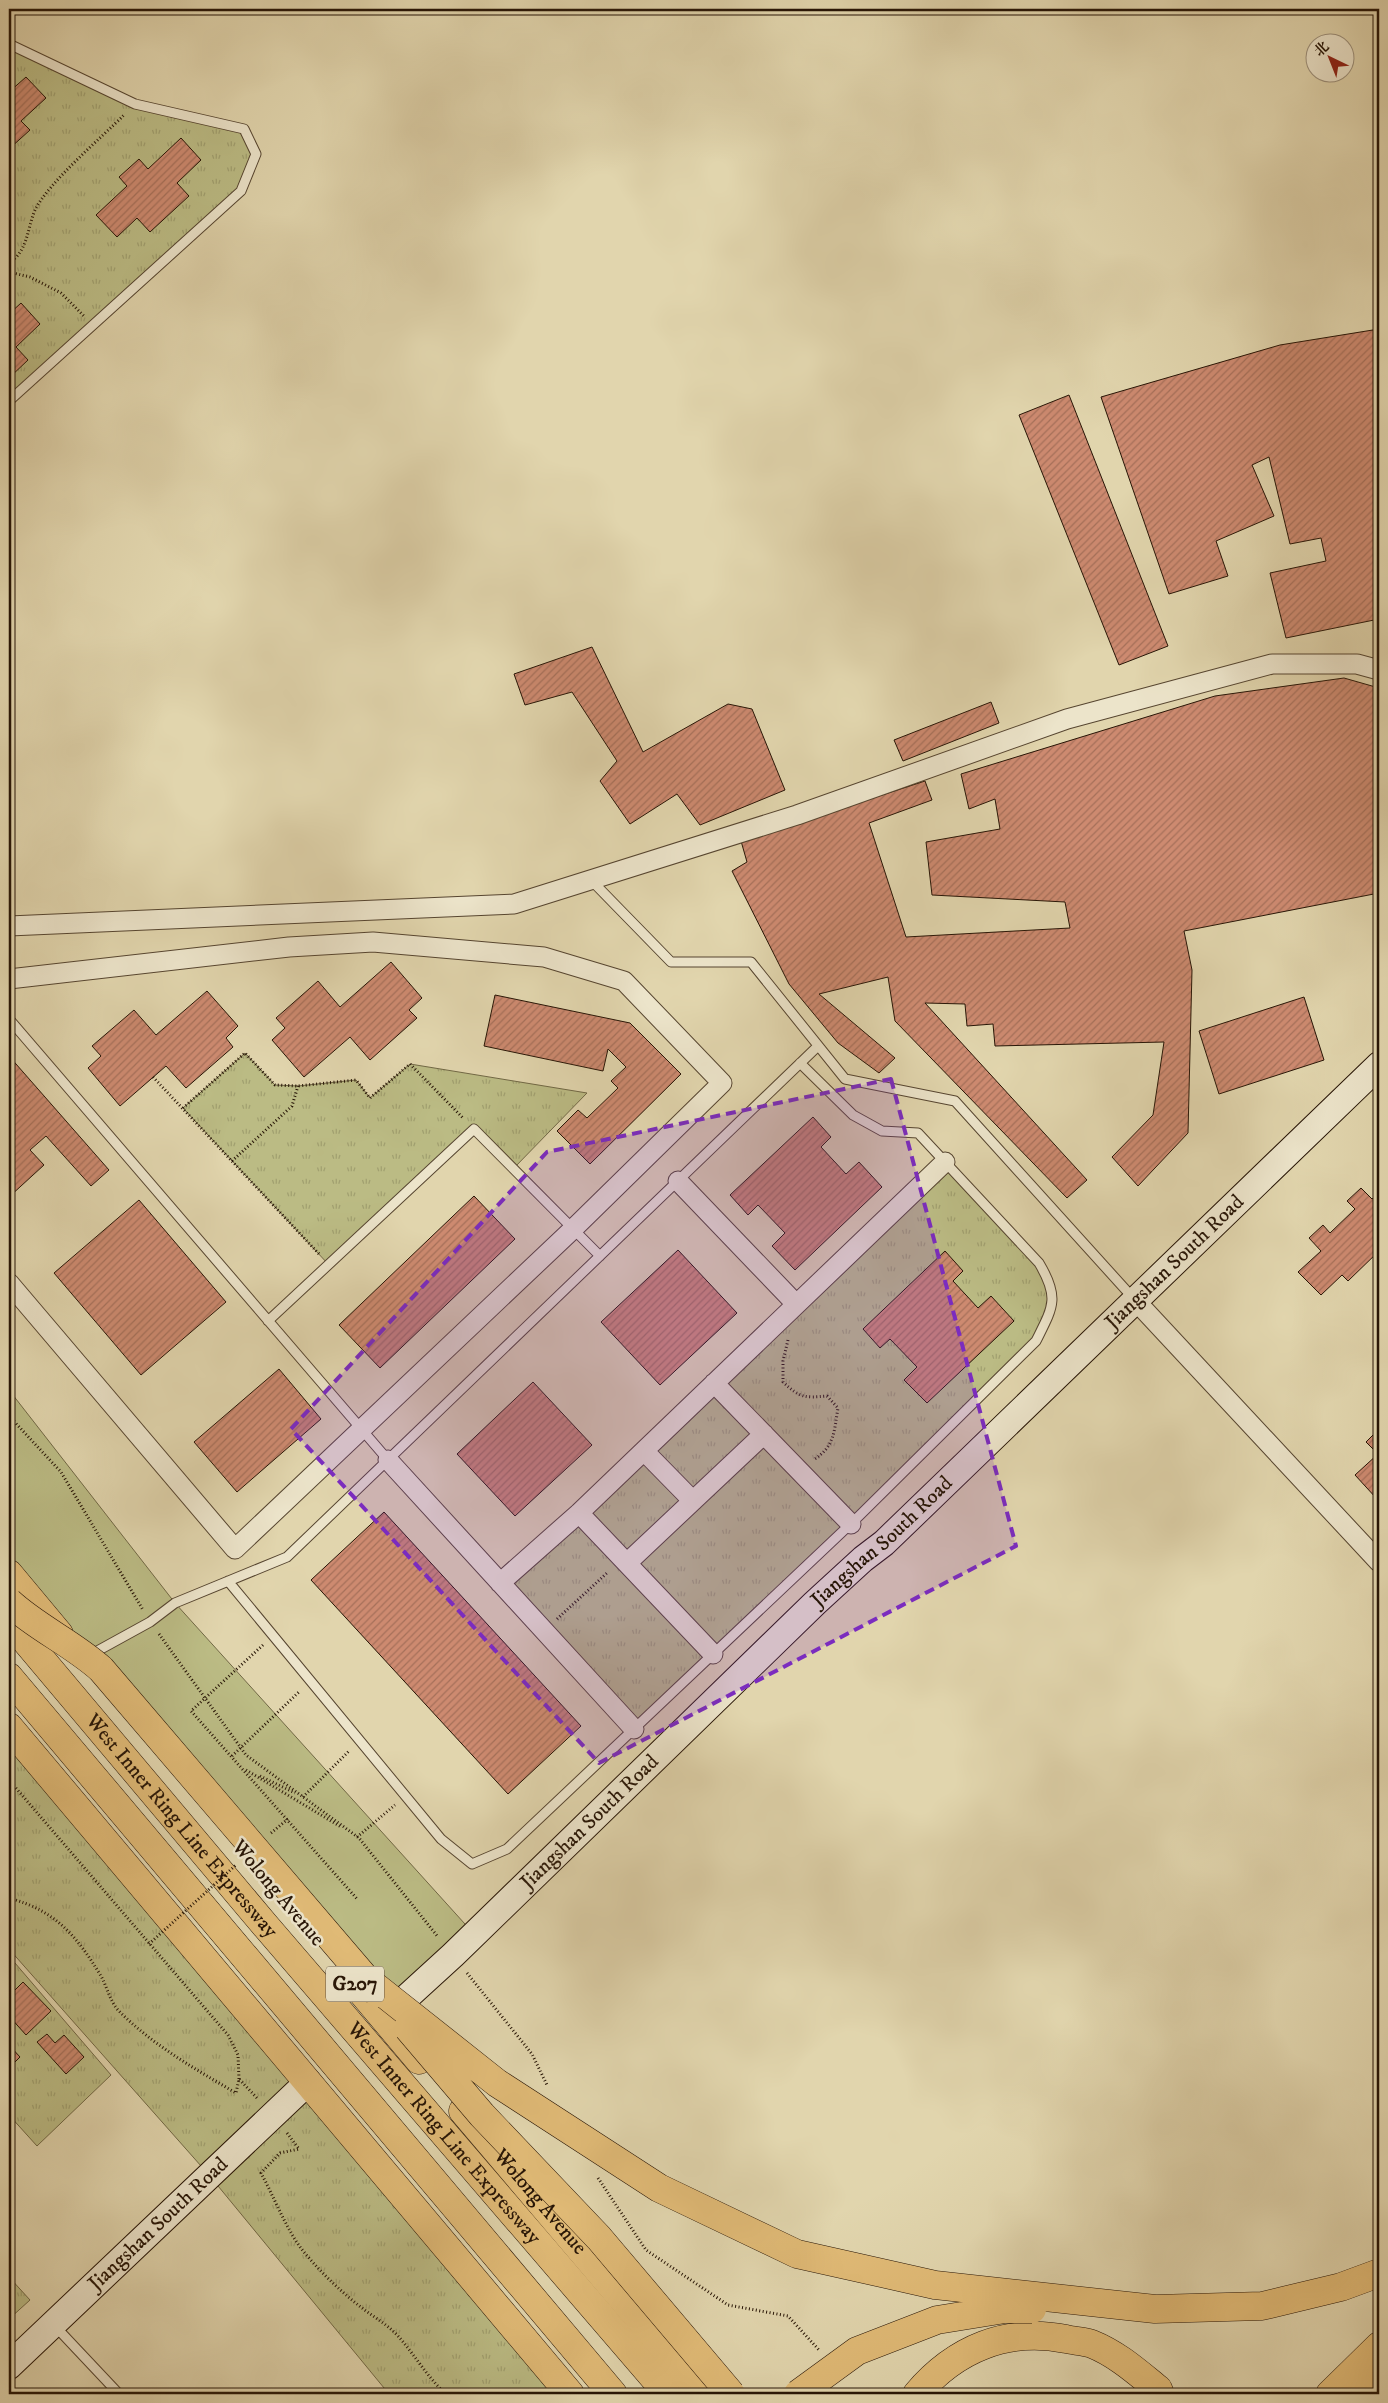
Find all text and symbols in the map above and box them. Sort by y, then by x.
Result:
north arrow [1306,32,1356,82]
text: 北 [1311,38,1333,61]
street label: Jiangshan South Road [1098,1189,1250,1337]
street label: Jiangshan South Road [804,1470,959,1615]
street label: West Inner Ring Line Expressway [79,1708,284,1944]
street label: Jiangshan South Road [513,1749,665,1897]
street label: Wolong Avenue [225,1834,330,1952]
road number: G207 [326,1966,384,2002]
street label: West Inner Ring Line Expressway [340,2016,547,2251]
street label: Wolong Avenue [487,2143,592,2260]
street label: Jiangshan South Road [82,2151,234,2298]

